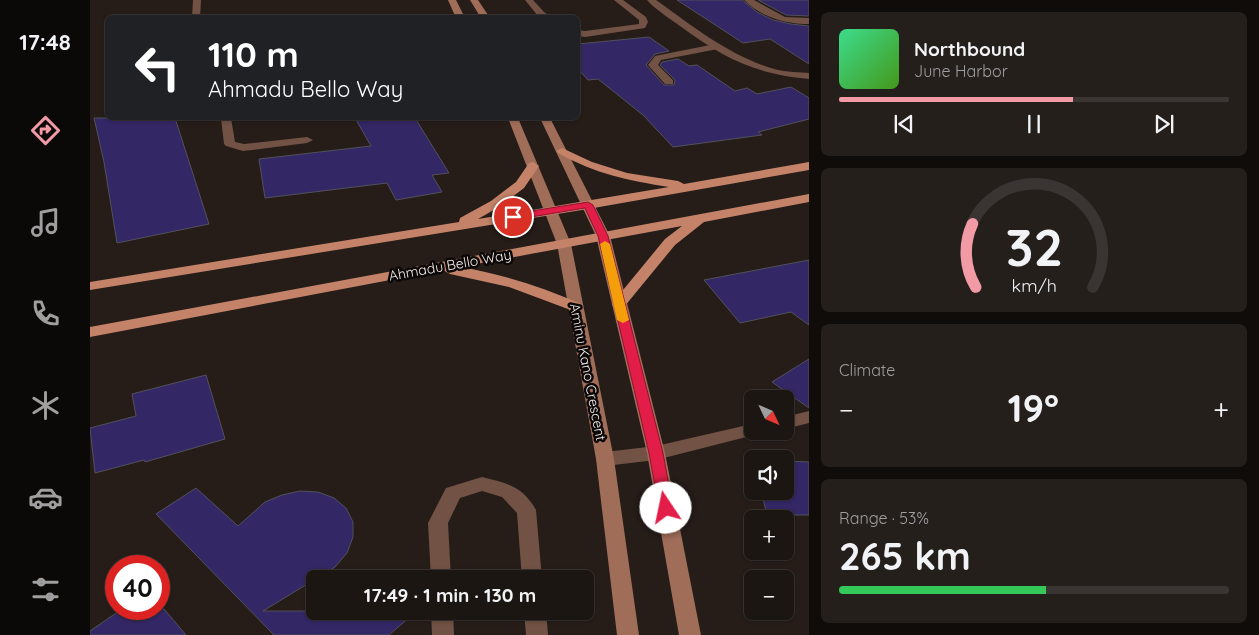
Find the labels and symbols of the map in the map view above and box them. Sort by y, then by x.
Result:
pin [492,196,534,238]
street label: Ahmadu Bello Way [387,245,513,285]
street label: Aminu Kano Crescent [566,302,610,443]
north arrow [744,390,794,440]
position arrow [639,481,691,533]
speed limit sign: 40 [105,555,170,620]

